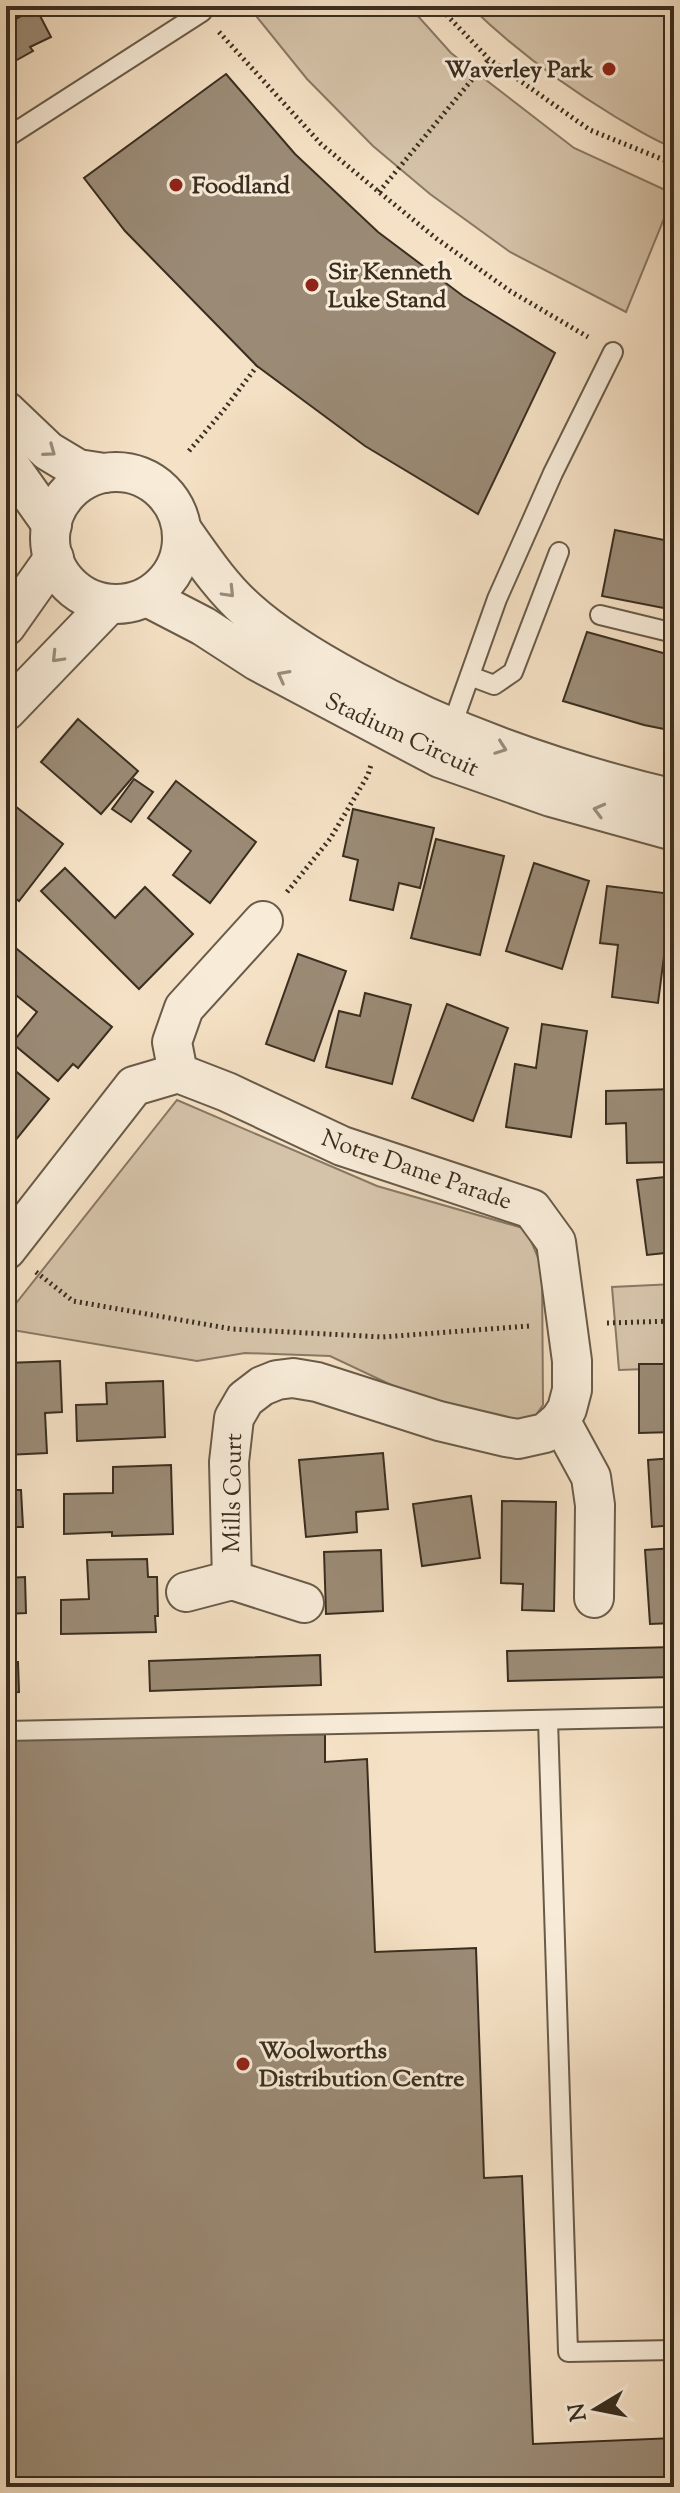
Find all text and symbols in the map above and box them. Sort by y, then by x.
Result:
place label: Waverley Park [445,54,594,88]
marker: Waverley Park [600,60,618,78]
place label: Foodland [192,170,290,204]
marker: Foodland [167,176,185,194]
place label: Sir Kenneth Luke Stand [328,256,453,318]
marker: Sir Kenneth Luke Stand [303,276,321,294]
one-way arrow [41,441,56,456]
one-way arrow [220,583,234,597]
one-way arrow [52,648,66,662]
one-way arrow [277,670,292,685]
street label: Stadium Circuit [318,685,484,786]
one-way arrow [493,738,507,755]
one-way arrow [592,803,606,820]
street label: Notre Dame Parade [317,1122,516,1219]
street label: Mills Court [216,1433,252,1553]
place label: Woolworths Distribution Centre [259,2035,465,2097]
marker: Woolworths Distribution Centre [234,2055,252,2073]
north arrow [556,2369,636,2449]
text: N [562,2400,597,2423]

